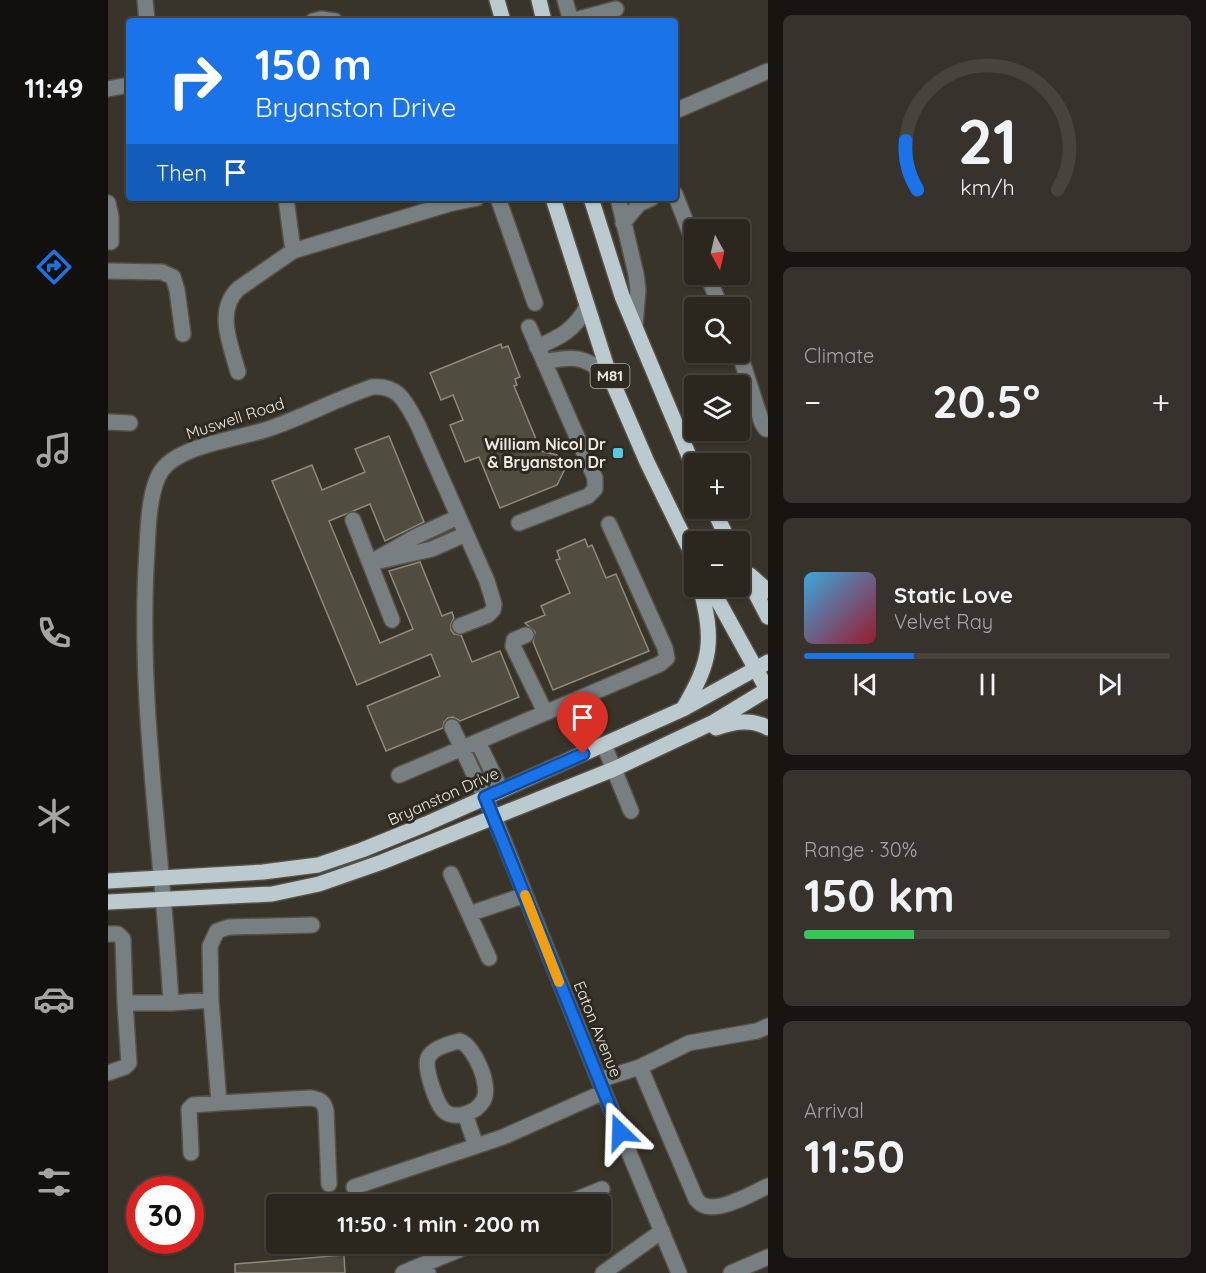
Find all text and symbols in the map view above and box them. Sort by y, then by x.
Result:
text: 150 m [255,38,372,91]
icon: right [156,42,234,120]
text: 11:49 [24,71,84,105]
text: Bryanston Drive [255,90,456,124]
text: 21 [957,102,1017,180]
icon: arrive [219,156,252,189]
text: Then [156,159,207,187]
text: km/h [960,175,1014,201]
north arrow [684,219,750,285]
map controls [684,219,750,597]
icon: directions [33,246,75,288]
button: search [684,297,750,363]
text: Climate [804,343,874,368]
road number: M81 [590,364,630,388]
text: 20.5° [932,373,1040,429]
button: layers [684,375,750,441]
text: − [804,381,821,422]
text: + [1151,381,1170,422]
street label: Muswell Road [183,393,287,443]
icon: music [33,429,75,471]
place label: William Nicol Dr & Bryanston Dr [484,434,606,472]
marker: William Nicol Dr & Bryanston Dr [611,446,625,460]
button: + [684,453,750,519]
button: − [684,531,750,597]
text: Static Love [894,581,1013,609]
text: Velvet Ray [894,609,993,634]
icon: phone [33,612,75,654]
icon: previous [849,668,882,701]
icon: pause [971,668,1004,701]
icon: next [1093,668,1126,701]
pin [557,692,608,754]
icon: arrive [566,701,599,734]
street label: Bryanston Drive [384,763,502,829]
icon: climate [33,795,75,837]
text: Range · 30% [804,837,917,862]
text: 150 km [804,867,955,923]
icon: car [33,978,75,1020]
street label: Eaton Avenue [570,978,626,1080]
text: Arrival [804,1098,864,1123]
position arrow [588,1100,652,1164]
text: 11:50 [804,1128,905,1184]
icon: filters [33,1161,75,1203]
speed limit sign: 30 [126,1176,204,1254]
text: 11:50 · 1 min · 200 m [337,1210,540,1238]

